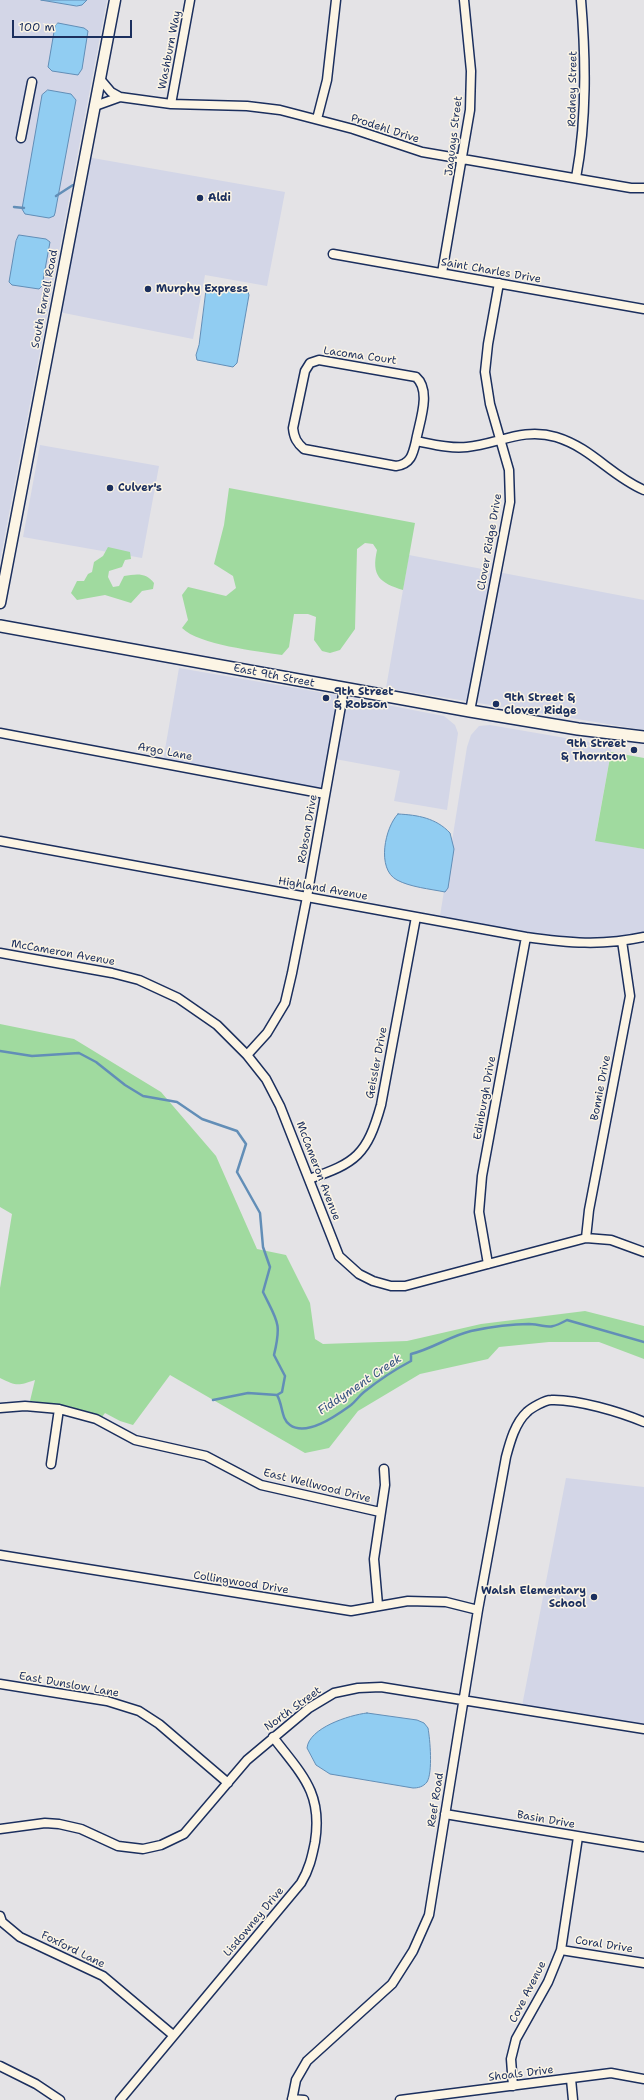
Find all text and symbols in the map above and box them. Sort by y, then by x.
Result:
street label: Washburn Way [156,9,184,91]
scale bar [14,12,134,38]
text: 100 m [19,19,55,35]
street label: Rodney Street [566,51,580,127]
street label: Jaquays Street [443,95,465,177]
street label: Prodehl Drive [349,112,421,146]
place label: Aldi [208,191,231,205]
marker: Aldi [195,193,205,203]
street label: South Farrell Road [29,249,61,349]
street label: Saint Charles Drive [440,256,542,286]
place label: Murphy Express [156,282,248,296]
marker: Murphy Express [143,284,153,294]
street label: Lacoma Court [323,344,397,368]
place label: Culver's [118,481,162,495]
marker: Culver's [105,483,115,493]
street label: Clover Ridge Drive [475,493,505,591]
street label: East 9th Street [232,662,316,690]
place label: 9th Street & Robson [334,685,394,711]
place label: 9th Street & Clover Ridge [504,691,577,717]
marker: 9th Street & Robson [321,693,331,703]
marker: 9th Street & Clover Ridge [491,699,501,709]
place label: 9th Street & Thornton [561,737,626,763]
street label: Argo Lane [137,740,193,764]
marker: 9th Street & Thornton [629,745,639,755]
street label: Robson Drive [295,794,321,864]
street label: Highland Avenue [277,875,369,903]
street label: McCameron Avenue [10,937,116,969]
street label: Geissler Drive [364,1026,390,1100]
street label: Bonnie Drive [588,1054,614,1122]
street label: Edinburgh Drive [471,1055,499,1141]
street label: McCameron Avenue [293,1120,343,1222]
water label: Fiddyment Creek [315,1352,405,1418]
street label: East Wellwood Drive [262,1466,372,1506]
street label: Collingwood Drive [192,1569,290,1597]
place label: Walsh Elementary School [481,1584,586,1610]
marker: Walsh Elementary School [589,1592,599,1602]
street label: East Dunslow Lane [18,1670,120,1700]
street label: North Street [262,1684,324,1734]
street label: Reef Road [425,1772,447,1828]
street label: Basin Drive [516,1808,576,1832]
street label: Lisdowney Drive [221,1885,287,1959]
street label: Foxford Lane [39,1929,107,1971]
street label: Coral Drive [574,1934,634,1956]
street label: Cove Avenue [507,1959,549,2025]
street label: Shoals Drive [488,2063,554,2085]

